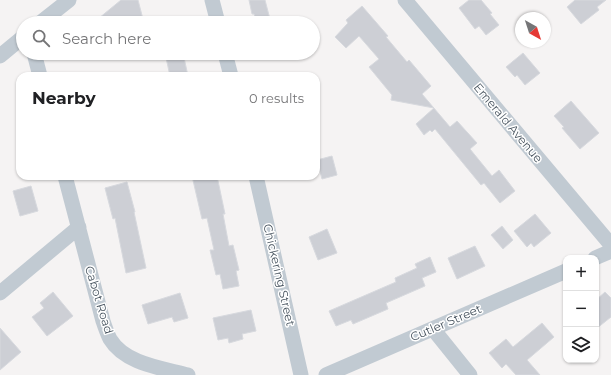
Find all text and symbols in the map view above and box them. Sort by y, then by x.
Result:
north arrow [515,12,551,48]
search box [16,16,320,60]
icon: search [30,27,52,49]
text: Search here [62,29,151,48]
street label: Emerald Avenue [471,80,546,166]
text: Nearby [32,88,96,108]
text: 0 results [249,90,304,106]
street label: Chickering Street [260,222,299,328]
map controls [563,255,599,363]
button: + [563,255,599,291]
street label: Cabot Road [82,264,117,336]
button: − [563,291,599,327]
street label: Cutler Street [408,301,484,344]
button: layers [563,327,599,363]

